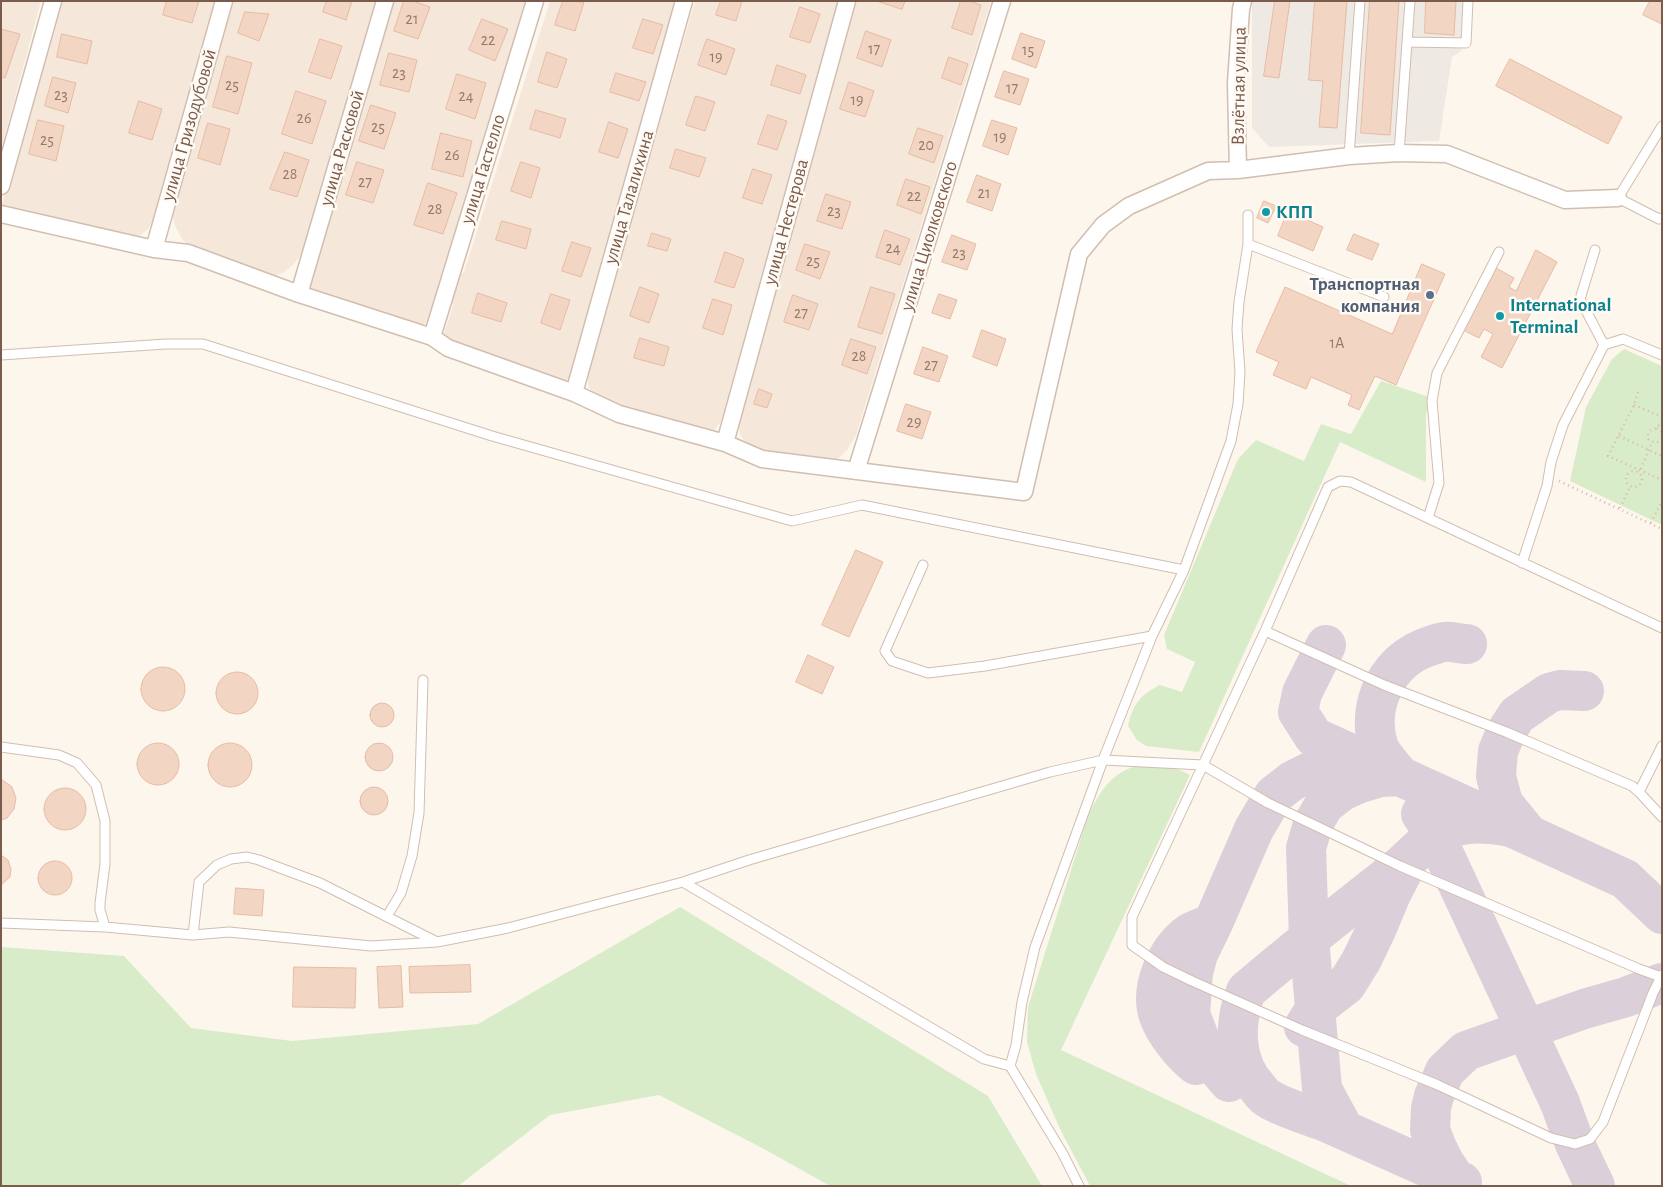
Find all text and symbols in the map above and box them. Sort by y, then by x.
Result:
house number: 21 [406,9,418,29]
street label: Взлётная улица [1227,27,1251,145]
house number: 22 [481,30,495,50]
house number: 17 [868,39,880,59]
house number: 15 [1022,40,1034,60]
street label: улица Гризодубовой [156,46,222,204]
house number: 19 [709,47,723,67]
house number: 23 [392,63,406,83]
house number: 25 [225,75,239,95]
house number: 17 [1006,78,1018,98]
house number: 23 [54,85,68,105]
house number: 24 [459,86,473,106]
street label: улица Расковой [315,87,369,209]
house number: 19 [850,90,864,110]
house number: 26 [297,108,311,128]
street label: улица Гастелло [455,111,511,227]
house number: 25 [371,117,385,137]
street label: улица Талалихина [599,127,659,267]
house number: 19 [993,127,1007,147]
house number: 25 [40,130,54,150]
house number: 20 [918,135,934,155]
house number: 26 [445,145,459,165]
street label: улица Нестерова [758,157,814,287]
street label: улица Циолковского [895,158,963,314]
house number: 28 [283,164,297,184]
house number: 27 [358,172,372,192]
house number: 21 [978,183,990,203]
house number: 22 [907,186,921,206]
house number: 28 [428,199,442,219]
house number: 23 [827,201,841,221]
place label: КПП [1276,201,1313,223]
marker: КПП [1260,206,1272,218]
house number: 24 [886,238,900,258]
house number: 23 [952,243,966,263]
house number: 25 [806,251,820,271]
place label: Транспортная компания [1309,273,1420,317]
marker: Транспортная компания [1424,289,1436,301]
place label: International Terminal [1510,294,1611,338]
house number: 27 [794,303,808,323]
marker: International Terminal [1494,310,1506,322]
house number: 1А [1330,333,1344,353]
house number: 28 [852,346,866,366]
house number: 27 [924,355,938,375]
house number: 29 [907,412,921,432]

